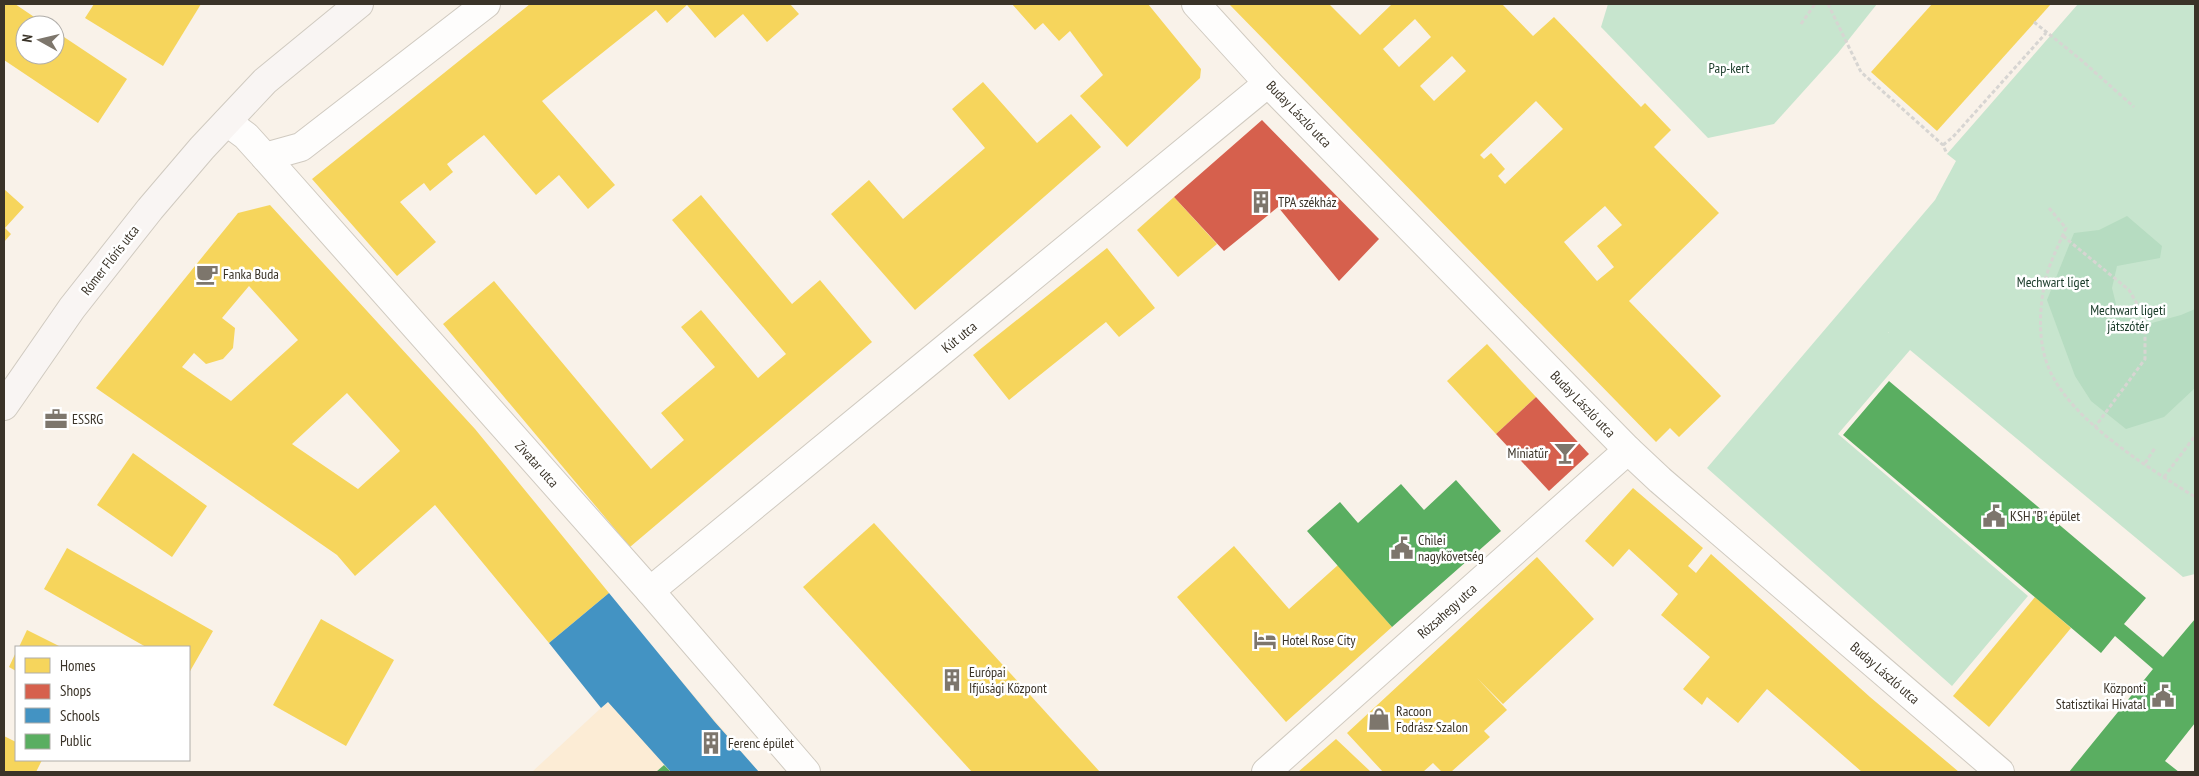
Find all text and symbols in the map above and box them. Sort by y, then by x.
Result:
north arrow [15,15,65,65]
text: N [18,33,37,43]
park label: Pap-kert [1709,59,1750,77]
street label: Buday László utca [1263,77,1335,151]
building icon: TPA székház [1248,189,1274,215]
place label: TPA székház [1278,193,1337,211]
street label: Rómer Flóris utca [77,221,143,299]
cafe icon: Fanka Buda [194,261,220,287]
place label: Fanka Buda [223,265,279,283]
park label: Mechwart liget [2017,273,2089,291]
park label: Mechwart ligeti játszótér [2090,301,2166,335]
street label: Kút utca [938,317,980,357]
street label: Buday László utca [1547,367,1619,441]
office icon: ESSRG [43,406,69,432]
place label: ESSRG [72,410,103,428]
street label: Zivatar utca [511,437,563,491]
bar icon: Miniatűr [1552,440,1578,466]
place label: Miniatűr [1507,444,1548,462]
public building icon: KSH "B" épület [1981,503,2007,529]
place label: KSH "B" épület [2010,507,2080,525]
place label: Chilei nagykövetség [1418,531,1484,565]
public building icon: Chilei nagykövetség [1389,535,1415,561]
street label: Rózsahegy utca [1414,580,1480,642]
hotel icon: Hotel Rose City [1252,627,1278,653]
place label: Hotel Rose City [1282,631,1356,649]
street label: Buday László utca [1847,638,1923,708]
legend [15,646,190,761]
text: Homes [60,656,96,675]
place label: Európai Ifjúsági Központ [969,663,1047,697]
building icon: Európai Ifjúsági Központ [939,667,965,693]
place label: Központi Statisztikai Hivatal [2056,679,2147,713]
text: Shops [60,681,91,700]
public building icon: Központi Statisztikai Hivatal [2150,683,2176,709]
place label: Racoon Fodrász Szalon [1396,702,1468,736]
text: Schools [60,706,100,725]
shop icon: Racoon Fodrász Szalon [1366,706,1392,732]
building icon: Ferenc épület [698,730,724,756]
text: Public [60,731,92,750]
place label: Ferenc épület [728,734,794,752]

